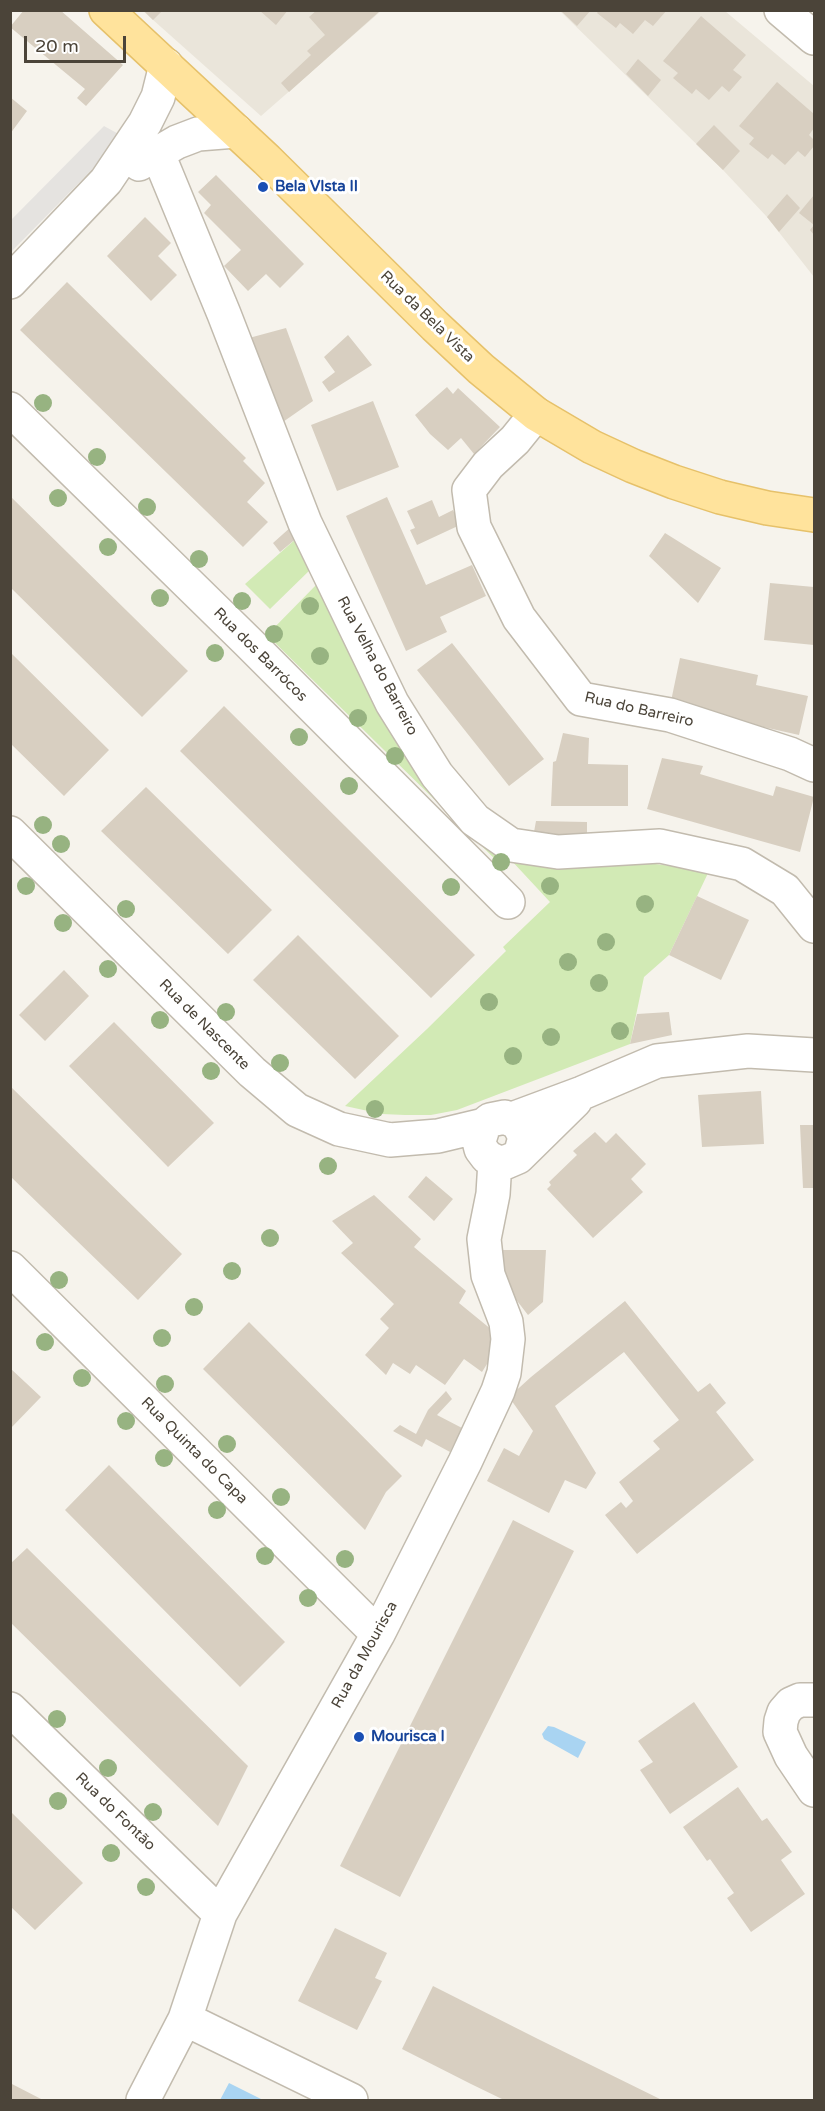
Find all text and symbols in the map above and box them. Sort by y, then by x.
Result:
scale bar [27,24,129,62]
text: 20 m [35,35,79,57]
place label: Bela VIsta II [275,178,358,196]
marker: Bela VIsta II [256,180,270,194]
street label: Rua da Bela Vista [376,267,478,367]
street label: Rua Velha do Barreiro [333,593,421,739]
street label: Rua dos Barrócos [209,604,311,706]
street label: Rua do Barreiro [583,689,695,731]
street label: Rua de Nascente [155,976,253,1074]
street label: Rua Quinta do Capa [137,1394,251,1508]
street label: Rua da Mourisca [328,1598,402,1712]
place label: Mourisca I [371,1728,445,1746]
marker: Mourisca I [352,1730,366,1744]
street label: Rua do Fontão [71,1769,159,1855]

